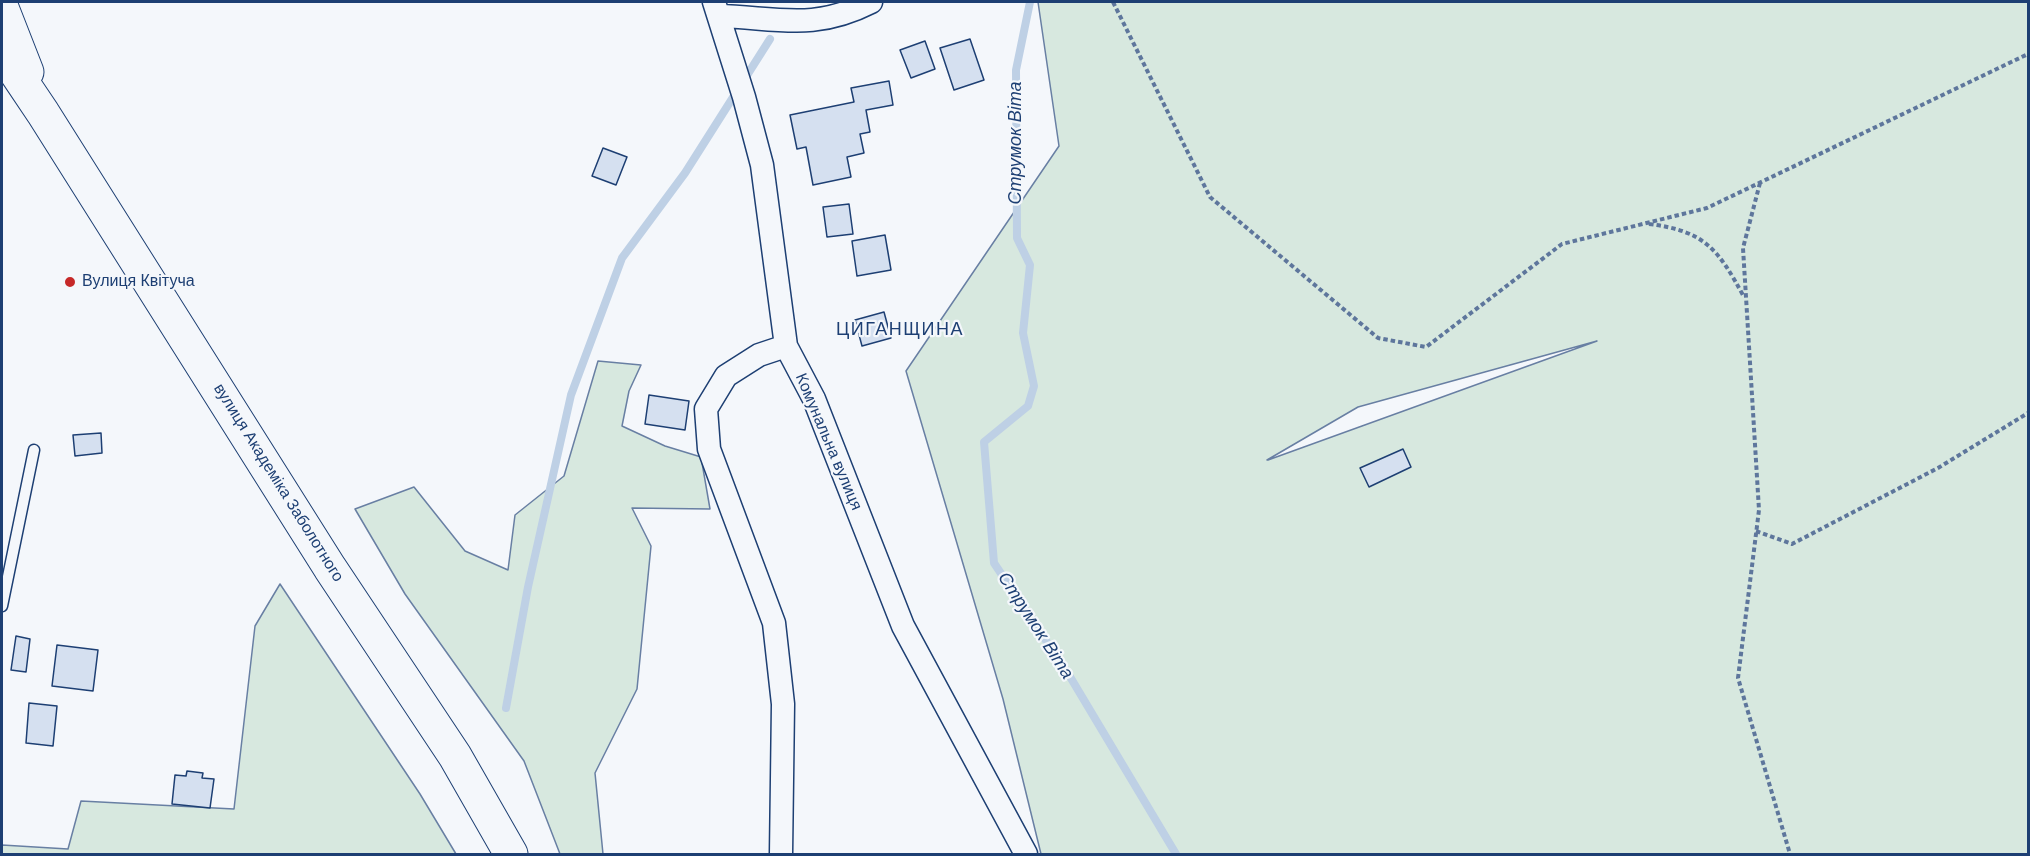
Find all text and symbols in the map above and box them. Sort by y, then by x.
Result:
water label: Струмок Віта [1005,82,1027,204]
place label: Вулиця Квітуча [82,272,195,292]
marker: Вулиця Квітуча [63,275,77,289]
district label: ЦИГАНЩИНА [836,319,964,341]
street label: Комунальна вулиця [791,371,865,513]
street label: вулиця Академіка Заболотного [209,380,347,586]
water label: Струмок Віта [992,569,1078,683]

